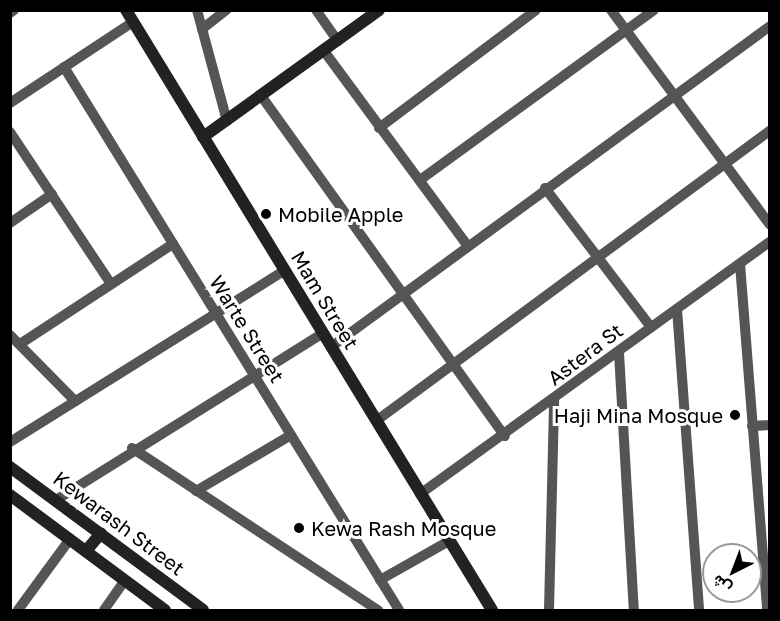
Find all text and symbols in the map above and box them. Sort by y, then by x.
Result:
place label: Mobile Apple [278,202,403,226]
marker: Mobile Apple [259,207,273,221]
street label: Mam Street [286,247,364,353]
street label: Warte Street [205,271,289,387]
street label: Astera St [543,318,627,390]
place label: Haji Mina Mosque [554,403,723,427]
marker: Haji Mina Mosque [728,408,742,422]
street label: Kewarash Street [49,466,189,580]
place label: Kewa Rash Mosque [311,516,496,540]
marker: Kewa Rash Mosque [292,521,306,535]
north arrow [702,543,762,603]
text: ش [707,571,735,599]

